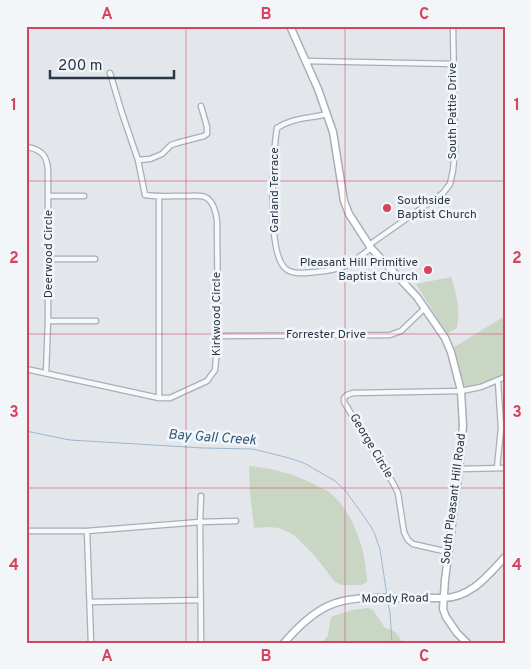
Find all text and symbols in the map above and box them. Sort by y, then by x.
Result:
text: A [101,5,113,25]
text: B [260,5,272,25]
text: C [419,5,429,25]
scale bar [50,48,174,80]
text: 200 m [58,57,103,76]
street label: South Pattie Drive [445,62,461,160]
text: 1 [11,96,17,116]
text: 1 [514,96,520,116]
street label: Garland Terrace [267,147,283,233]
place label: Southside Baptist Church [397,193,477,223]
marker: Southside Baptist Church [381,202,393,214]
street label: Deerwood Circle [41,210,57,298]
text: 2 [9,249,19,269]
text: 2 [512,249,522,269]
place label: Pleasant Hill Primitive Baptist Church [300,255,418,285]
marker: Pleasant Hill Primitive Baptist Church [422,264,434,276]
street label: Kirkwood Circle [209,272,225,356]
street label: Forrester Drive [286,327,366,343]
text: 3 [9,403,19,423]
text: 3 [512,403,522,423]
street label: George Circle [345,411,397,481]
water label: Bay Gall Creek [167,426,258,450]
street label: South Pleasant Hill Road [438,433,470,565]
text: 4 [9,556,19,576]
text: 4 [512,556,522,576]
street label: Moody Road [361,590,429,608]
text: A [101,647,113,667]
text: B [260,647,272,667]
text: C [419,647,429,667]

